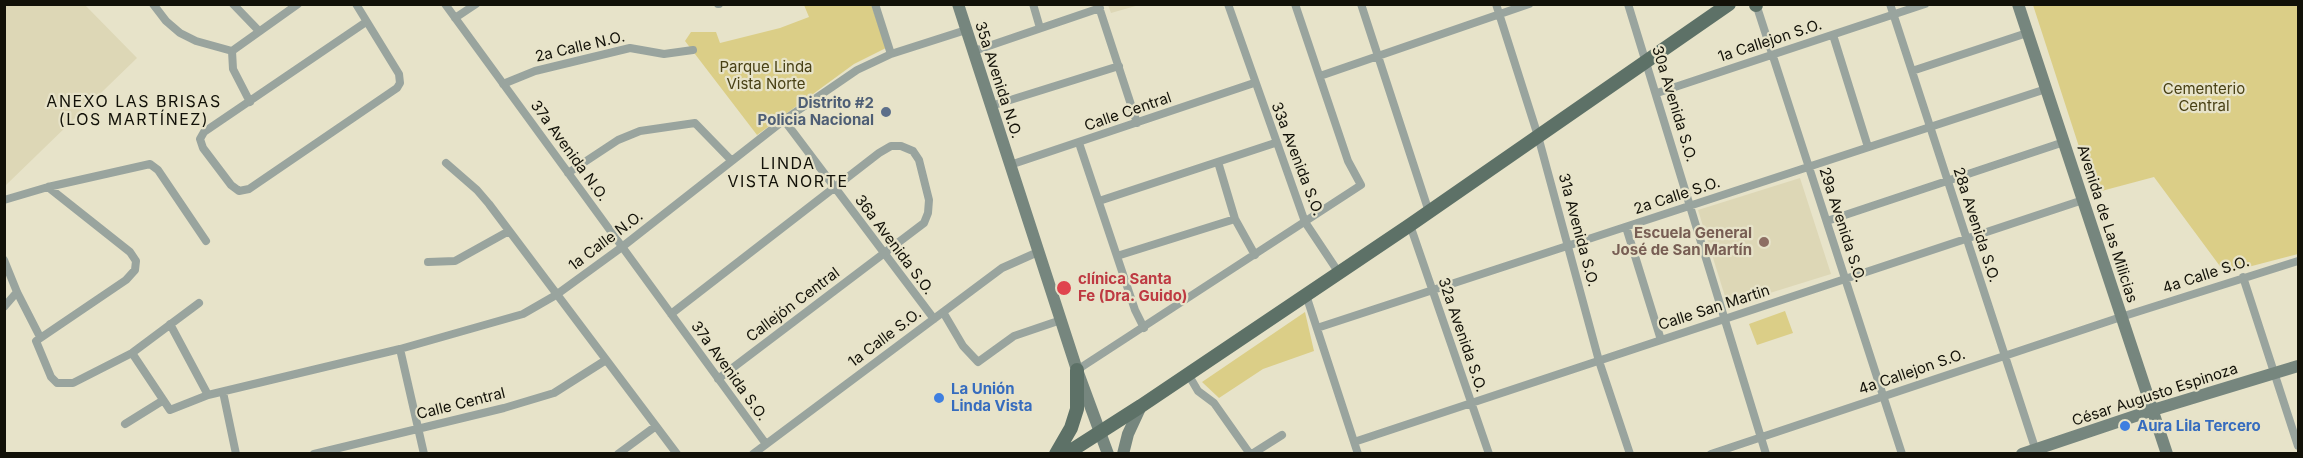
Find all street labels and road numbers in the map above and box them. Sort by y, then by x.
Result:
street label: 1a Callejon S.O. [1716,16,1824,66]
street label: 35a Avenida N.O. [971,19,1025,141]
street label: 2a Calle N.O. [533,28,627,66]
street label: 30a Avenida S.O. [1648,44,1700,164]
street label: Calle Central [1082,89,1174,135]
street label: 37a Avenida N.O. [526,97,612,205]
street label: 33a Avenida S.O. [1267,100,1327,218]
street label: Avenida de Las Milicias [2073,143,2141,305]
street label: 29a Avenida S.O. [1815,165,1869,285]
street label: 28a Avenida S.O. [1949,165,2003,285]
street label: 31a Avenida S.O. [1554,171,1602,289]
street label: 2a Calle S.O. [1632,174,1722,218]
street label: 36a Avenida S.O. [851,192,937,298]
street label: 1a Calle N.O. [565,207,647,275]
street label: 4a Calle S.O. [2160,252,2252,298]
street label: Callejón Central [743,264,843,346]
street label: 32a Avenida S.O. [1434,275,1490,395]
street label: Calle San Martin [1656,282,1772,334]
street label: 1a Calle S.O. [845,305,925,371]
street label: 37a Avenida S.O. [687,318,771,424]
street label: 4a Callejon S.O. [1856,345,1968,399]
street label: César Augusto Espinoza [2070,360,2240,430]
street label: Calle Central [415,384,507,424]

